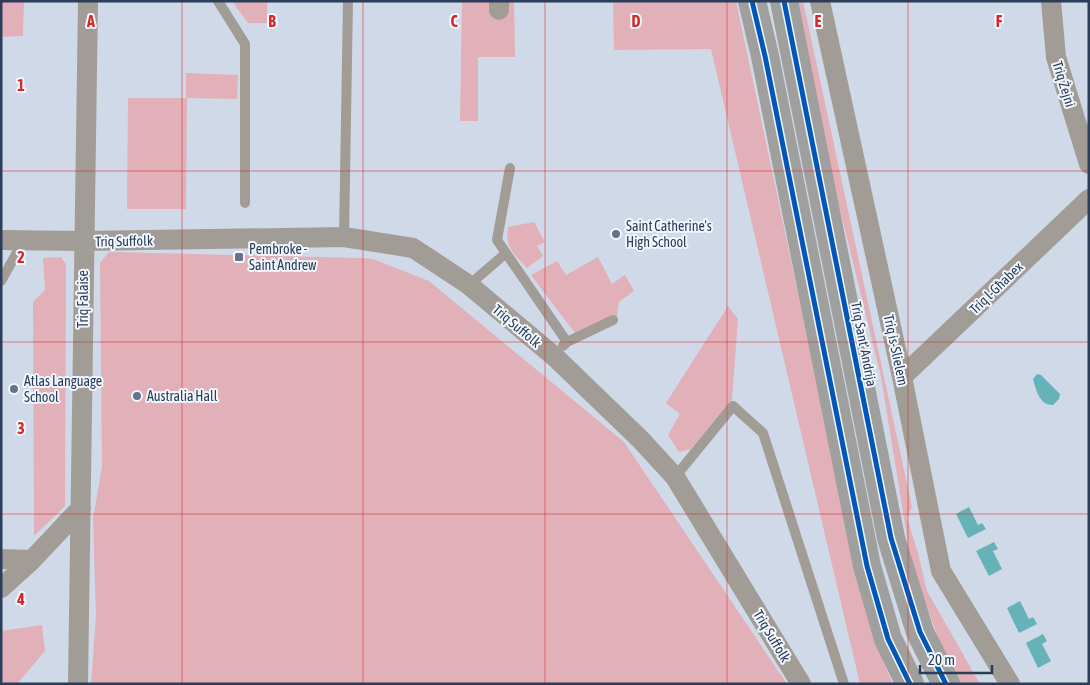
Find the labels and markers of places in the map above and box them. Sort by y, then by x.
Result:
place label: Saint Catherine's High School [626,218,712,250]
marker: Saint Catherine's High School [610,228,622,240]
place label: Pembroke - Saint Andrew [249,241,317,273]
marker: Pembroke - Saint Andrew [233,251,245,263]
place label: Atlas Language School [24,373,102,405]
marker: Atlas Language School [8,383,20,395]
place label: Australia Hall [147,388,218,404]
marker: Australia Hall [131,390,143,402]

